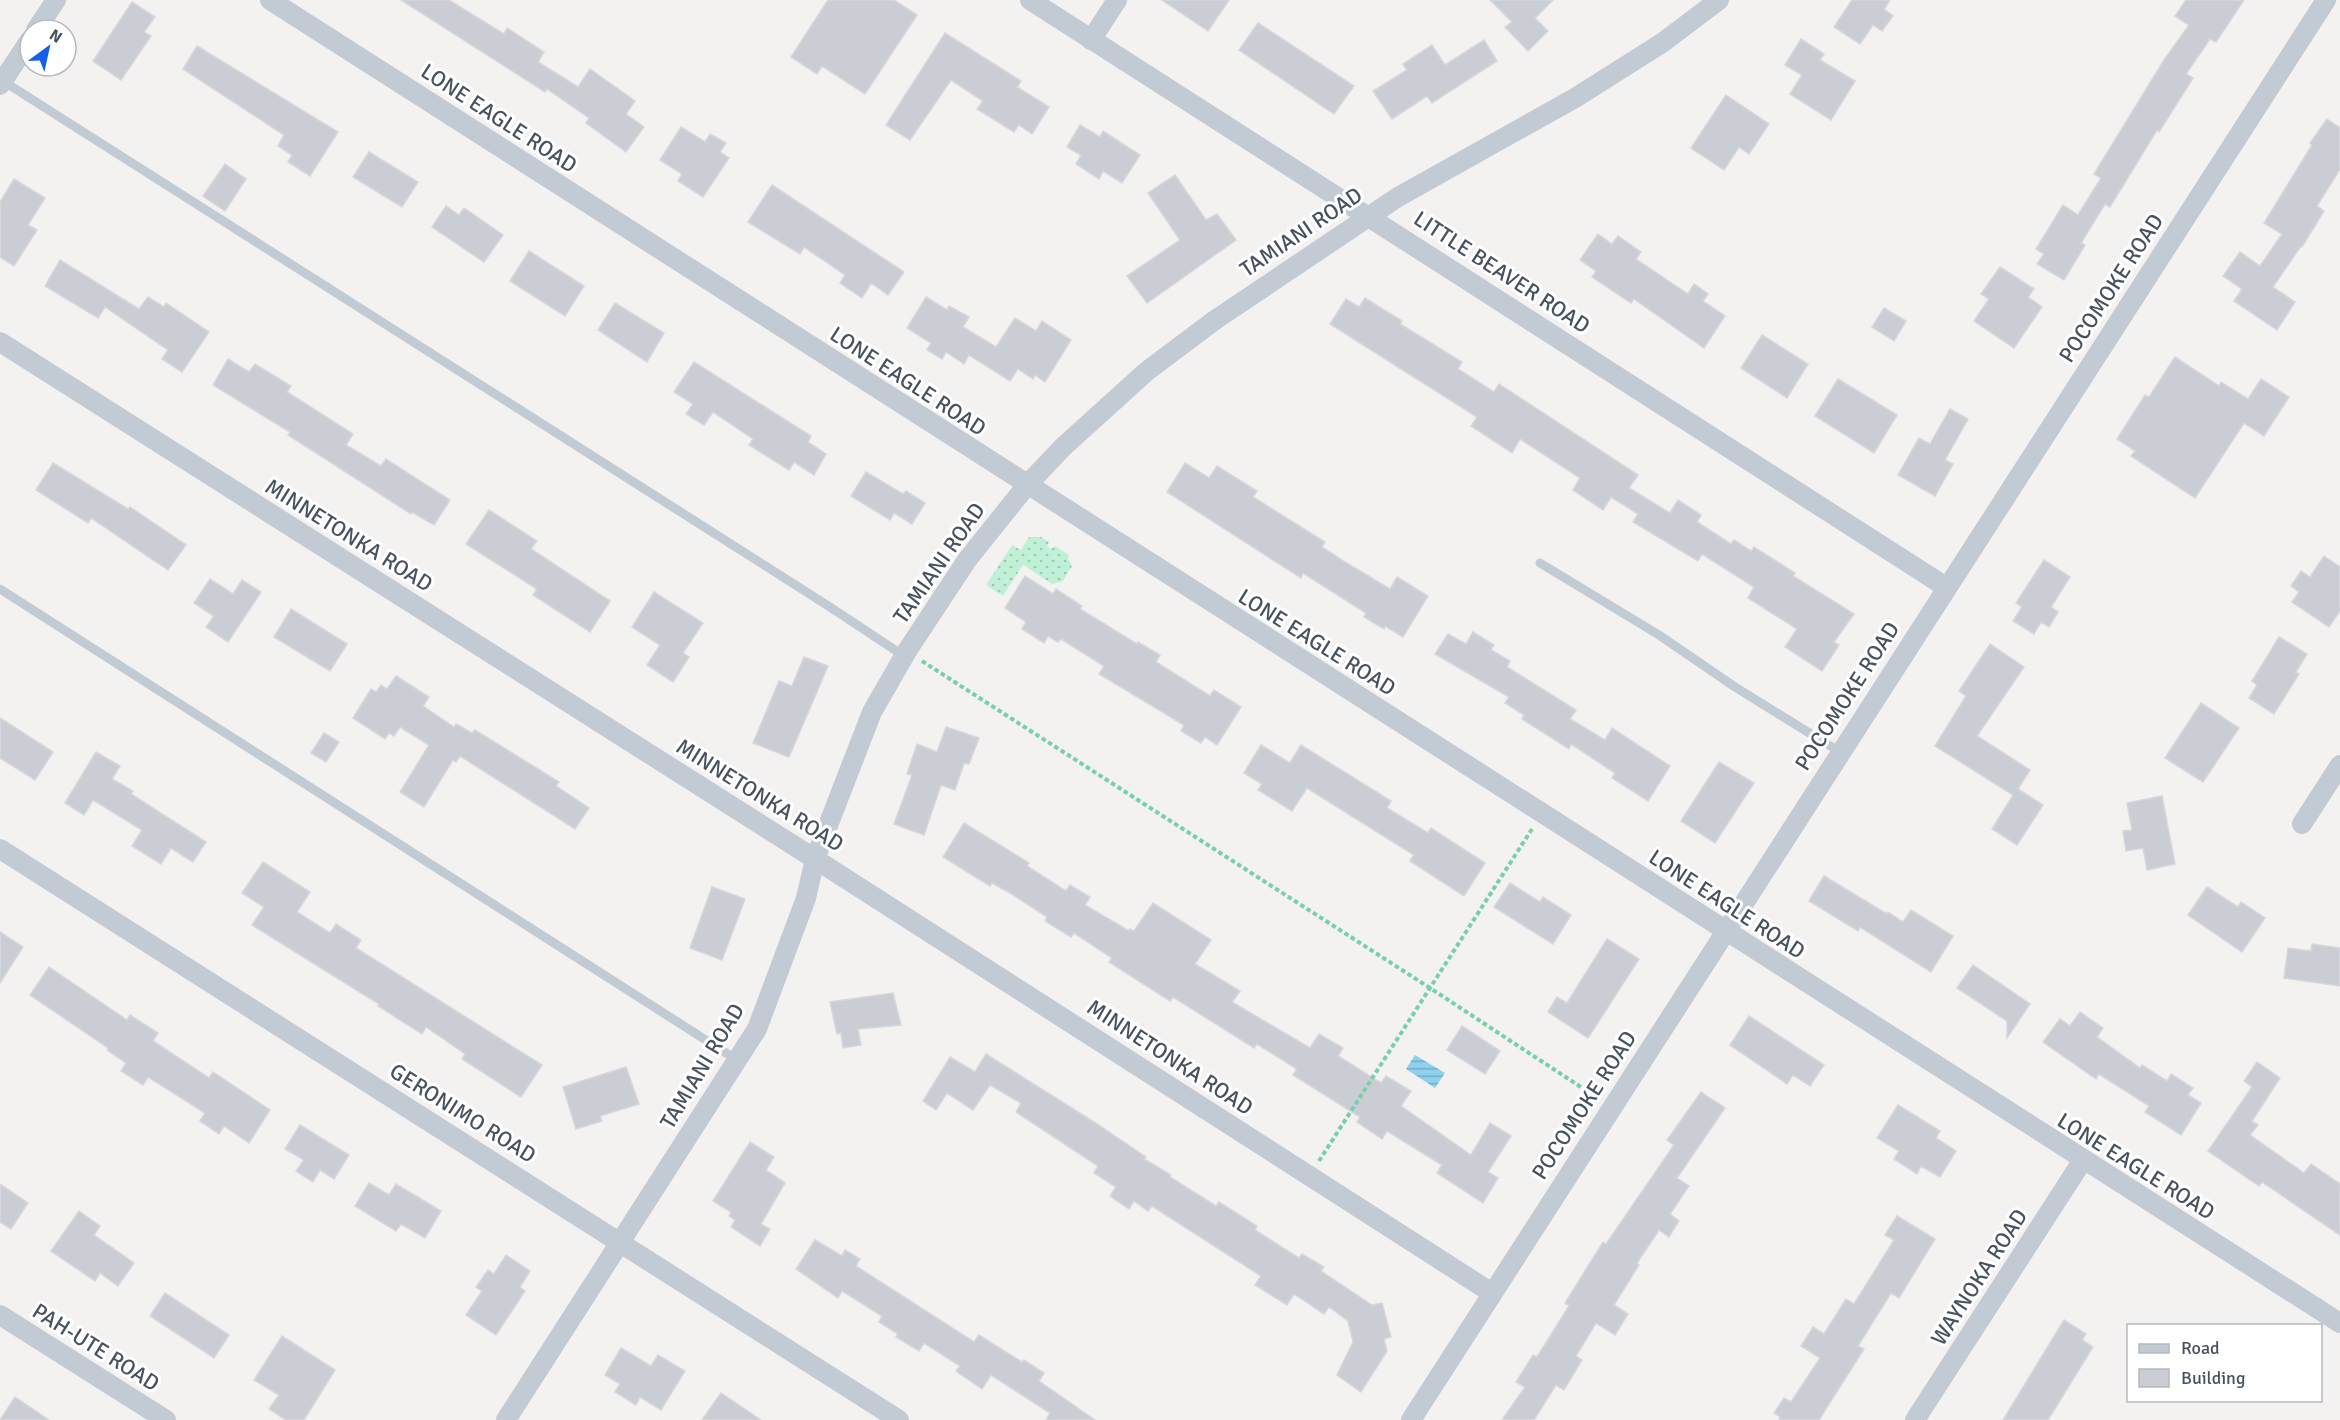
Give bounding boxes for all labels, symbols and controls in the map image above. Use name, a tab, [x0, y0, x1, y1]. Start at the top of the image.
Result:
north arrow	[18, 18, 78, 78]
text: N	[46, 25, 66, 48]
street label: LONE EAGLE ROAD	[416, 57, 582, 179]
street label: TAMIANI ROAD	[1235, 181, 1367, 283]
street label: LITTLE BEAVER ROAD	[1409, 205, 1595, 339]
street label: POCOMOKE ROAD	[2053, 209, 2169, 367]
street label: LONE EAGLE ROAD	[825, 320, 991, 442]
street label: MINNETONKA ROAD	[260, 473, 438, 597]
street label: TAMIANI ROAD	[887, 497, 991, 629]
street label: LONE EAGLE ROAD	[1233, 583, 1401, 701]
street label: POCOMOKE ROAD	[1789, 617, 1905, 775]
street label: MINNETONKA ROAD	[671, 733, 849, 857]
street label: LONE EAGLE ROAD	[1644, 843, 1810, 965]
street label: MINNETONKA ROAD	[1082, 993, 1258, 1121]
street label: TAMIANI ROAD	[654, 998, 750, 1134]
street label: POCOMOKE ROAD	[1526, 1026, 1642, 1184]
street label: GERONIMO ROAD	[385, 1057, 541, 1169]
street label: LONE EAGLE ROAD	[2052, 1107, 2220, 1225]
street label: WAYNOKA ROAD	[1925, 1204, 2033, 1350]
street label: PAH-UTE ROAD	[27, 1297, 165, 1397]
legend	[2127, 1324, 2322, 1402]
text: Road	[2181, 1337, 2220, 1359]
text: Building	[2181, 1367, 2245, 1389]

